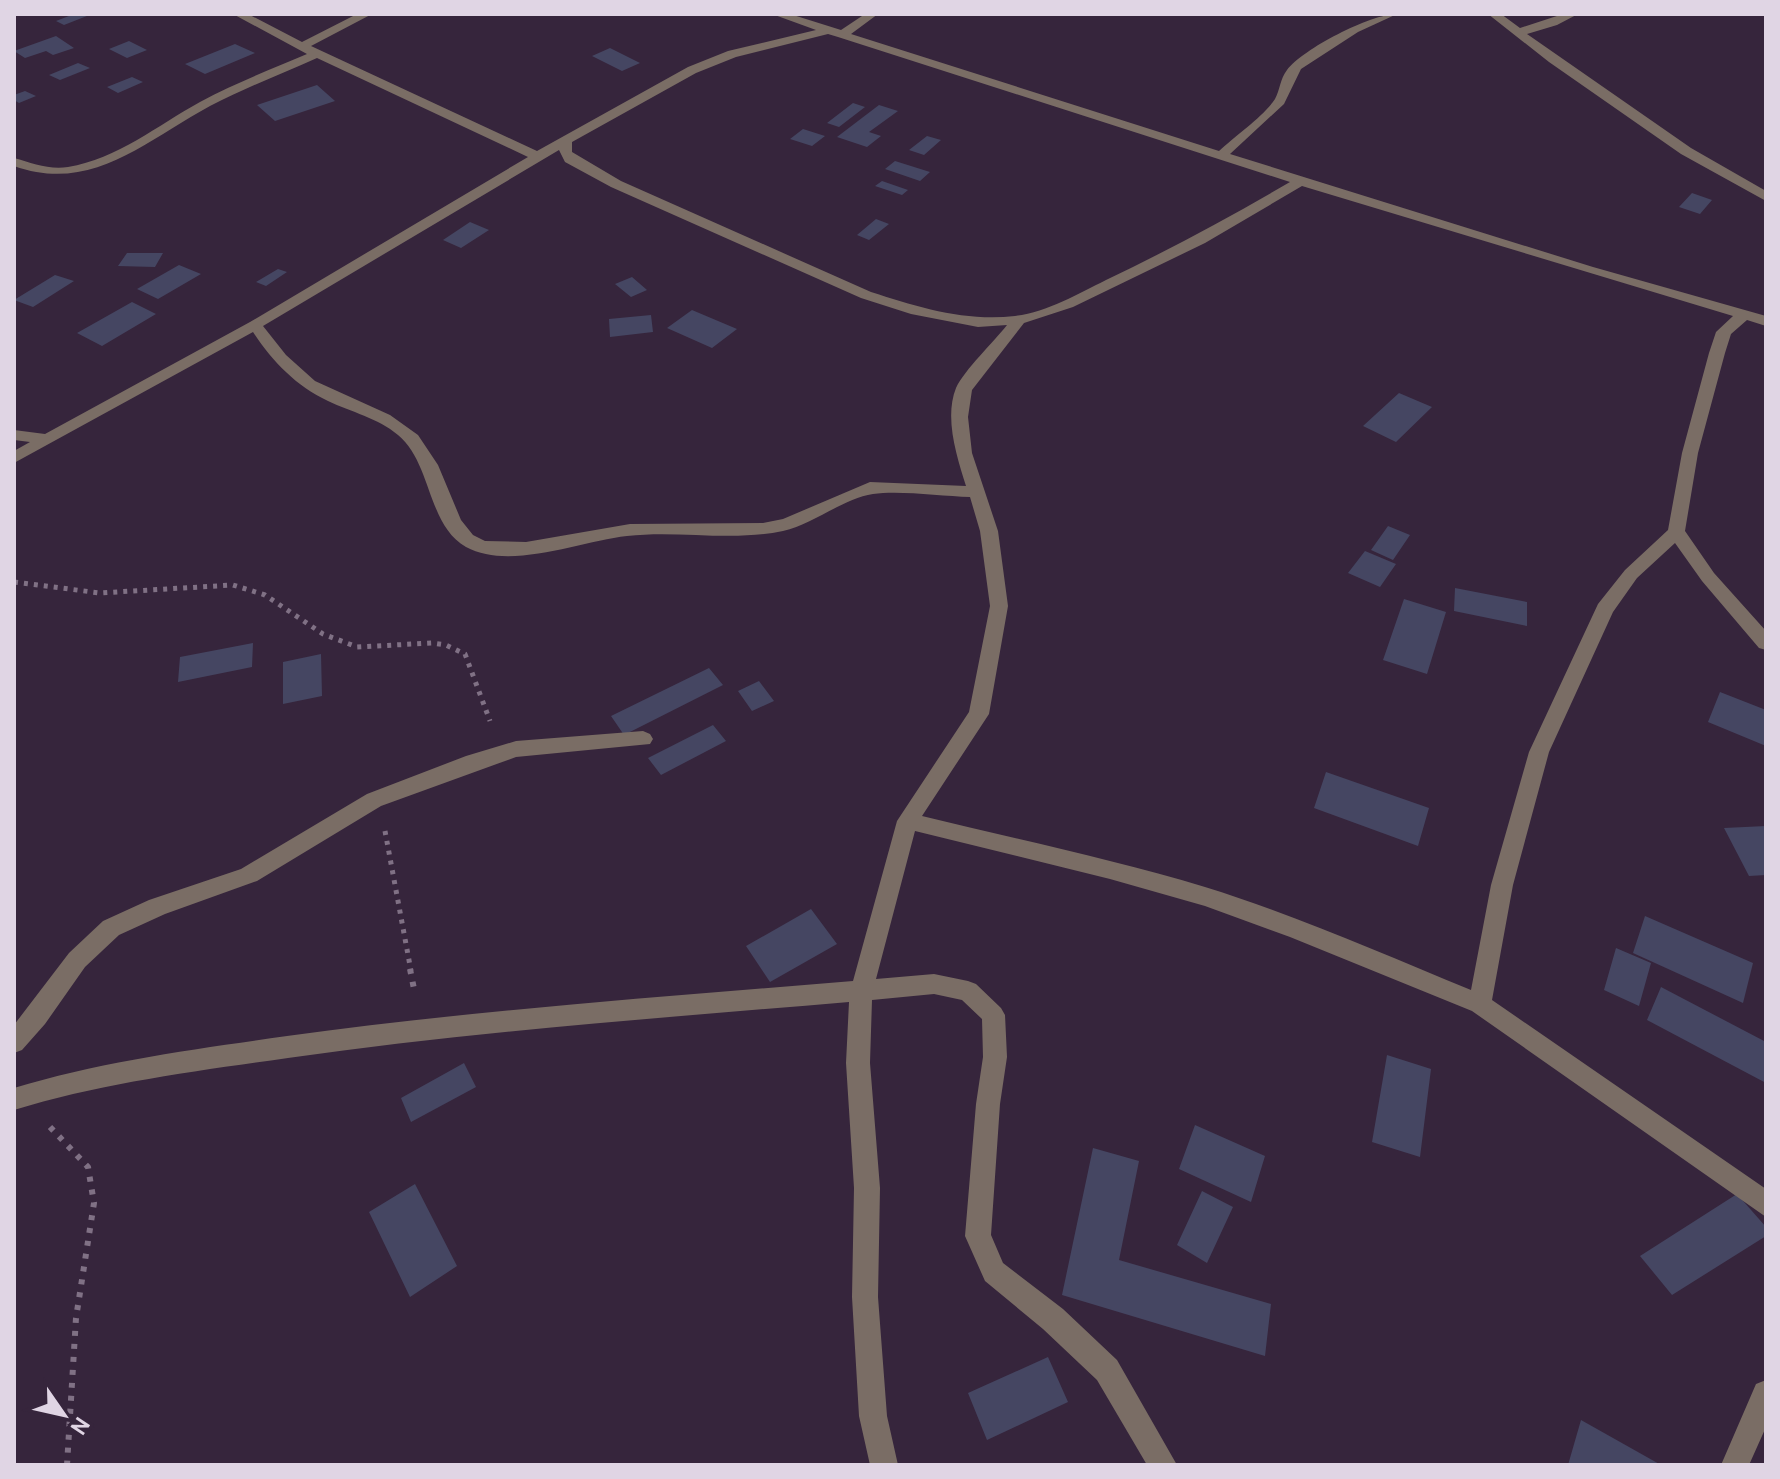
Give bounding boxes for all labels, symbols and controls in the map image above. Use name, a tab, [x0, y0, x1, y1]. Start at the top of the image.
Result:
north arrow	[24, 1375, 104, 1455]
text: N	[65, 1412, 96, 1440]

